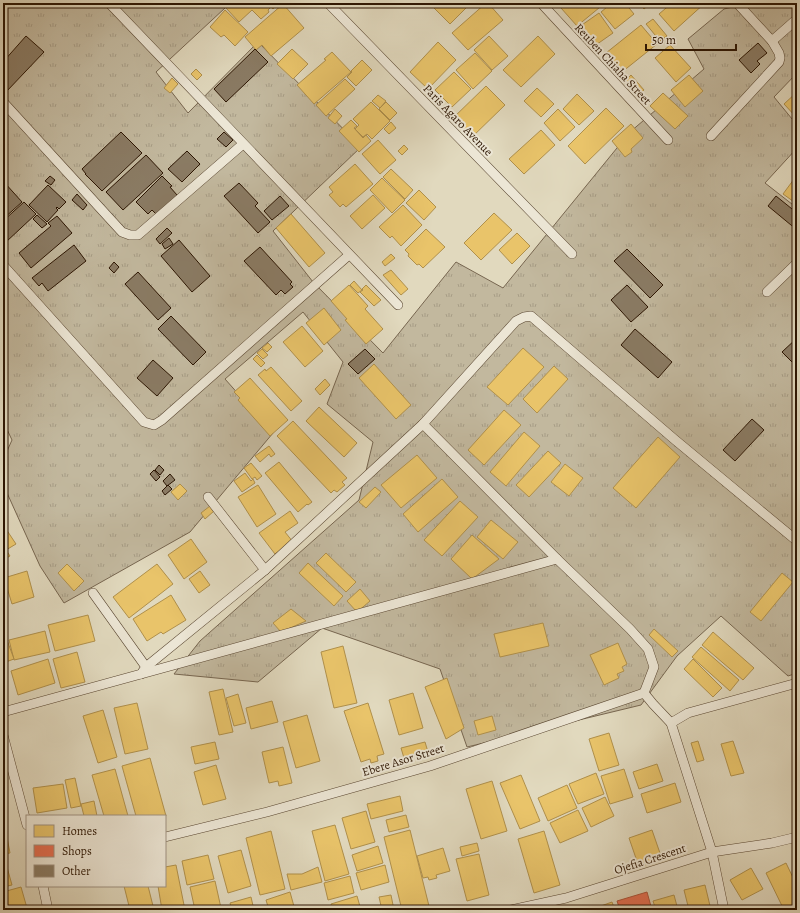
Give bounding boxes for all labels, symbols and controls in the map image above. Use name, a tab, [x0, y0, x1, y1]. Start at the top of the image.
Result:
street label: Reuben Chiaha Street	[571, 20, 655, 108]
scale bar	[646, 26, 736, 52]
text: 50 m	[652, 32, 676, 48]
street label: Paris Agaro Avenue	[420, 81, 496, 159]
street label: Ebere Asor Street	[360, 740, 446, 780]
legend	[26, 815, 166, 887]
text: Homes	[62, 823, 97, 839]
street label: Ojefia Crescent	[612, 840, 688, 878]
text: Shops	[62, 843, 92, 859]
text: Other	[62, 863, 91, 879]

